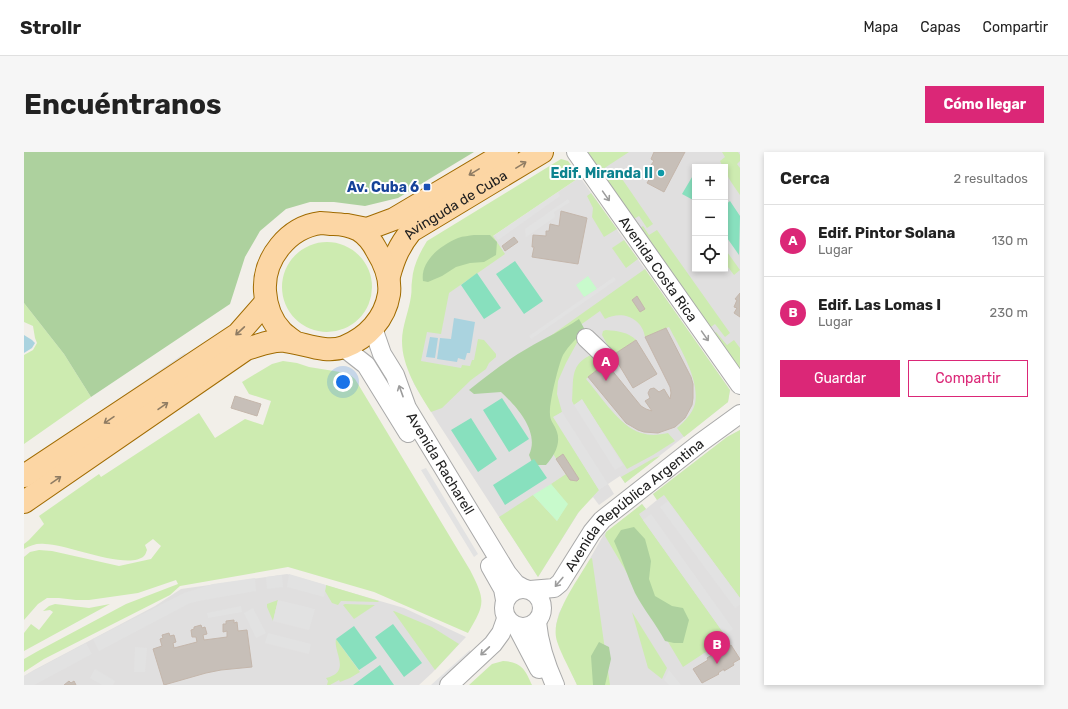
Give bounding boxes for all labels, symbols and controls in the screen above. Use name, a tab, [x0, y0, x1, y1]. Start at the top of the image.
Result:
text: Strollr	[20, 16, 81, 39]
text: Mapa	[863, 19, 898, 36]
text: Capas	[920, 19, 961, 36]
text: Compartir	[983, 19, 1048, 36]
button: Cómo llegar	[925, 86, 1044, 123]
text: Encuéntranos	[24, 88, 222, 121]
one-way arrow	[515, 161, 526, 169]
map controls	[692, 164, 728, 272]
button: +	[692, 164, 728, 200]
place label: Edif. Miranda II	[550, 165, 653, 182]
street label: Avinguda de Cuba	[399, 167, 510, 242]
one-way arrow	[468, 168, 480, 176]
marker: Edif. Miranda II	[656, 168, 666, 178]
text: Cerca	[780, 168, 830, 188]
text: 2 resultados	[953, 171, 1028, 186]
place label: Av. Cuba 6	[347, 179, 419, 196]
marker: Av. Cuba 6	[422, 182, 432, 192]
one-way arrow	[602, 190, 610, 201]
button: −	[692, 200, 728, 236]
street label: Avenida Costa Rica	[615, 213, 701, 325]
text: Edif. Pintor Solana	[818, 224, 955, 242]
text: A	[788, 233, 798, 248]
text: 130 m	[992, 233, 1028, 248]
button: locate	[692, 236, 728, 272]
text: Lugar	[818, 242, 853, 257]
text: Edif. Las Lomas I	[818, 296, 941, 314]
text: B	[788, 305, 798, 320]
text: 230 m	[990, 305, 1028, 320]
text: Lugar	[818, 314, 853, 329]
one-way arrow	[235, 327, 245, 336]
one-way arrow	[701, 330, 709, 341]
pin: A	[593, 348, 619, 381]
button: Guardar	[780, 360, 900, 397]
button: Compartir	[908, 360, 1028, 397]
your location	[333, 372, 353, 392]
one-way arrow	[396, 385, 404, 397]
one-way arrow	[157, 402, 168, 410]
street label: Avenida Racharell	[403, 409, 478, 518]
one-way arrow	[104, 416, 115, 424]
street label: Avenida República Argentina	[561, 435, 707, 574]
one-way arrow	[50, 476, 61, 484]
one-way arrow	[555, 576, 564, 587]
pin: B	[704, 631, 730, 664]
one-way arrow	[481, 646, 491, 655]

